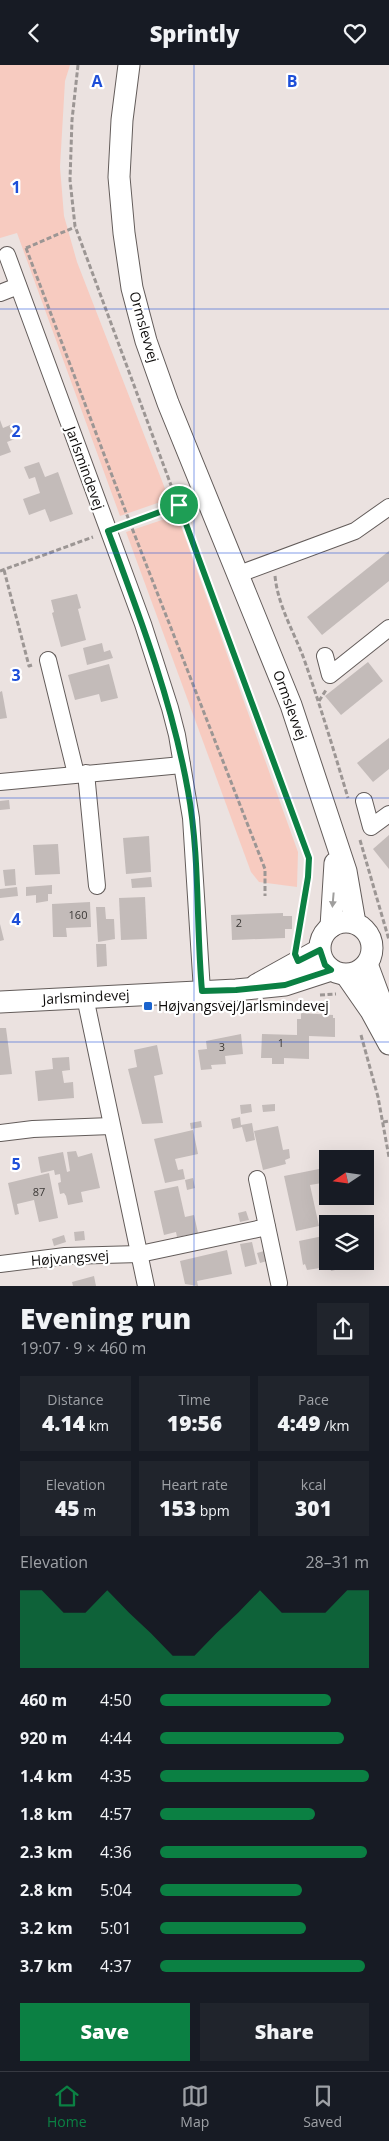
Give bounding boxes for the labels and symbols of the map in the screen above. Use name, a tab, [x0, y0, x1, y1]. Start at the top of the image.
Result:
text: A	[91, 70, 103, 92]
text: B	[287, 70, 297, 92]
text: 1	[11, 176, 21, 198]
street label: Ormslevvej	[125, 289, 164, 365]
text: 2	[11, 420, 21, 442]
street label: Jarlsmindevej	[61, 422, 109, 512]
pin	[158, 484, 200, 526]
text: 3	[11, 664, 21, 686]
street label: Ormslevvej	[269, 667, 312, 742]
one-way arrow	[329, 892, 337, 908]
house number: 160	[69, 907, 87, 922]
text: 4	[11, 908, 21, 930]
house number: 2	[236, 915, 242, 930]
street label: Jarlsmindevej	[40, 985, 130, 1008]
place label: Højvangsvej/Jarlsmindevej	[158, 996, 329, 1015]
marker: Højvangsvej/Jarlsmindevej	[142, 1000, 154, 1012]
house number: 1	[278, 1035, 284, 1050]
house number: 3	[219, 1039, 225, 1054]
north arrow	[319, 1150, 374, 1205]
text: 5	[11, 1153, 21, 1175]
house number: 87	[33, 1184, 45, 1199]
street label: Højvangsvej	[30, 1245, 110, 1270]

